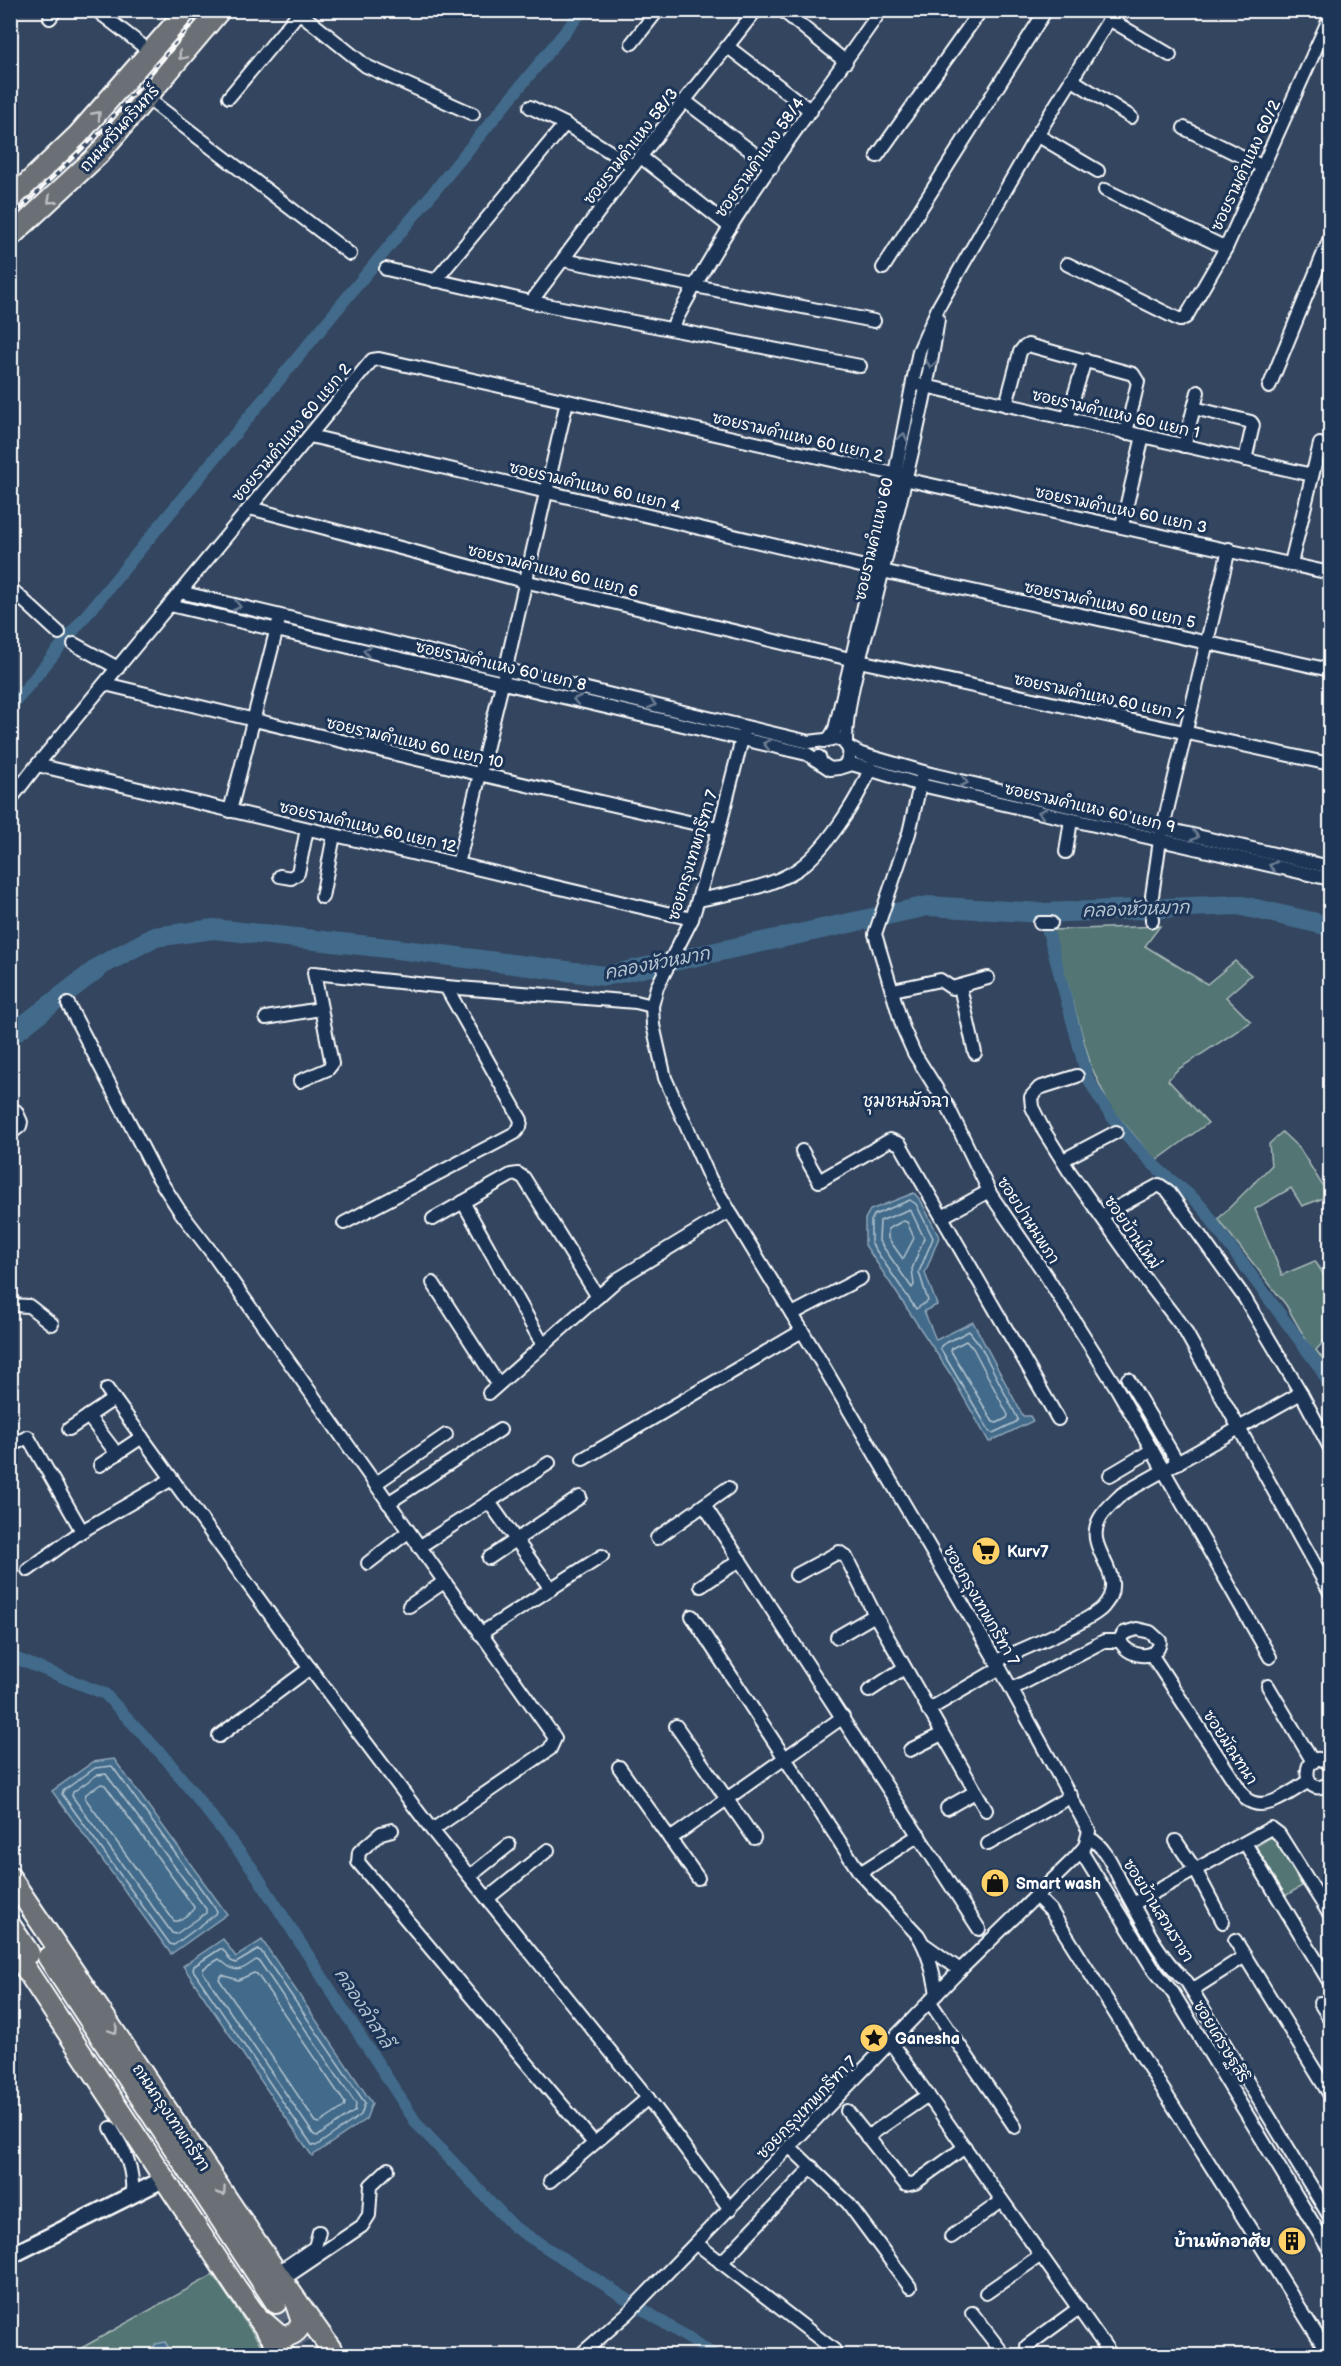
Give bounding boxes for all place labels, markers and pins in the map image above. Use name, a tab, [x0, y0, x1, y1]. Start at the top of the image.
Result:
supermarket icon: Kurv7	[970, 1535, 1002, 1567]
place label: Kurv7	[1007, 1543, 1049, 1562]
shop icon: Smart wash	[979, 1867, 1011, 1899]
place label: Smart wash	[1016, 1875, 1101, 1894]
place icon: Ganesha	[858, 2022, 890, 2054]
place label: Ganesha	[895, 2030, 960, 2049]
building icon: บ้านพักอาศัย	[1276, 2225, 1308, 2257]
place label: บ้านพักอาศัย	[1174, 2230, 1271, 2252]

